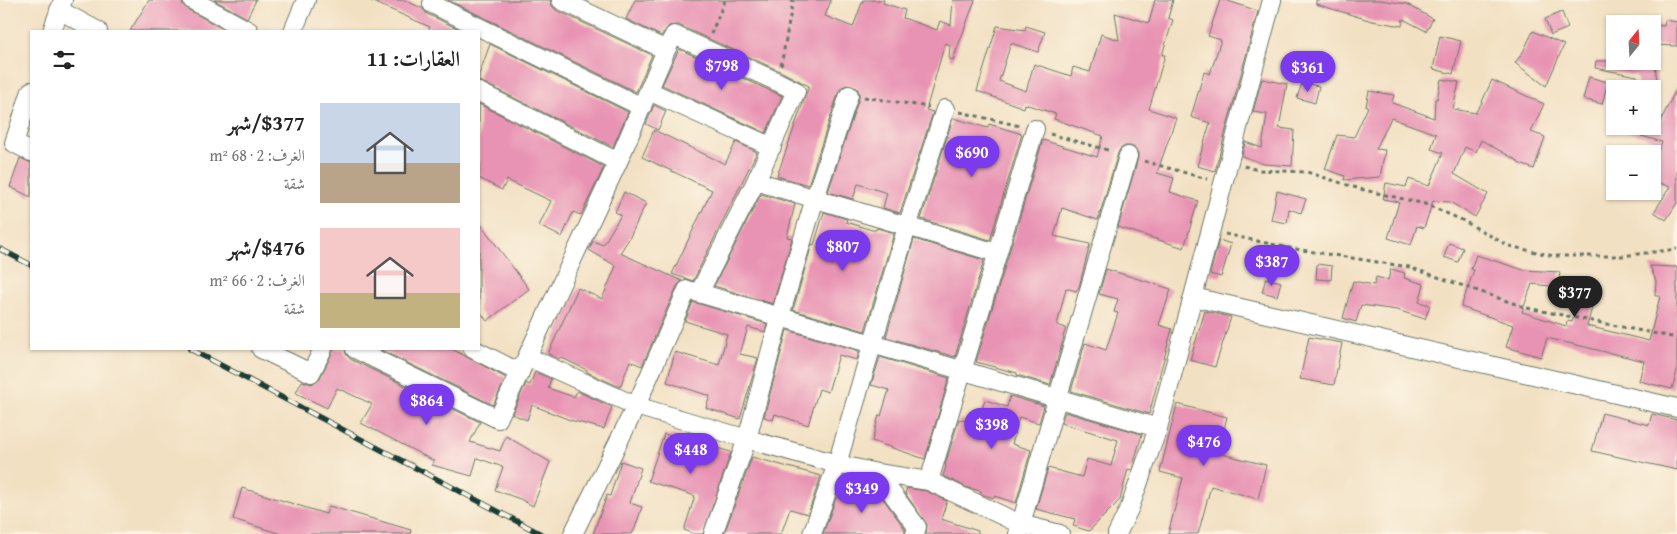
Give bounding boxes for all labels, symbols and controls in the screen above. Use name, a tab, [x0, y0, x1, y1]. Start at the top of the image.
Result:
north arrow	[1606, 15, 1661, 70]
map controls	[1606, 15, 1661, 200]
text: العقارات: 11	[367, 43, 460, 74]
icon: filters	[50, 46, 78, 74]
pin: $798	[692, 48, 752, 91]
pin: $361	[1278, 51, 1338, 93]
text: $798	[705, 53, 739, 77]
text: $361	[1291, 55, 1325, 79]
button: +	[1606, 80, 1661, 135]
text: $377/شهر	[227, 107, 305, 138]
icon: home	[360, 123, 420, 183]
pin: $690	[942, 136, 1002, 178]
text: $690	[955, 140, 989, 164]
text: الغرف: 2 · 68 m²	[209, 143, 305, 167]
button: −	[1606, 145, 1661, 200]
text: شقة	[284, 171, 305, 195]
pin: $807	[813, 230, 873, 272]
text: $476/شهر	[227, 232, 305, 263]
text: $807	[826, 234, 860, 258]
pin: $387	[1242, 244, 1302, 287]
icon: home	[360, 248, 420, 308]
text: $387	[1255, 249, 1289, 273]
text: الغرف: 2 · 66 m²	[209, 268, 305, 292]
pin: $377	[1545, 276, 1605, 318]
text: $377	[1558, 280, 1592, 304]
text: شقة	[284, 296, 305, 320]
pin: $864	[397, 384, 457, 426]
text: $864	[410, 388, 444, 412]
pin: $398	[962, 408, 1022, 450]
text: $398	[975, 412, 1009, 436]
pin: $476	[1174, 424, 1234, 467]
text: $476	[1187, 429, 1221, 453]
pin: $448	[661, 432, 721, 475]
text: $448	[674, 437, 708, 461]
pin: $349	[832, 472, 892, 514]
text: $349	[845, 476, 879, 500]

